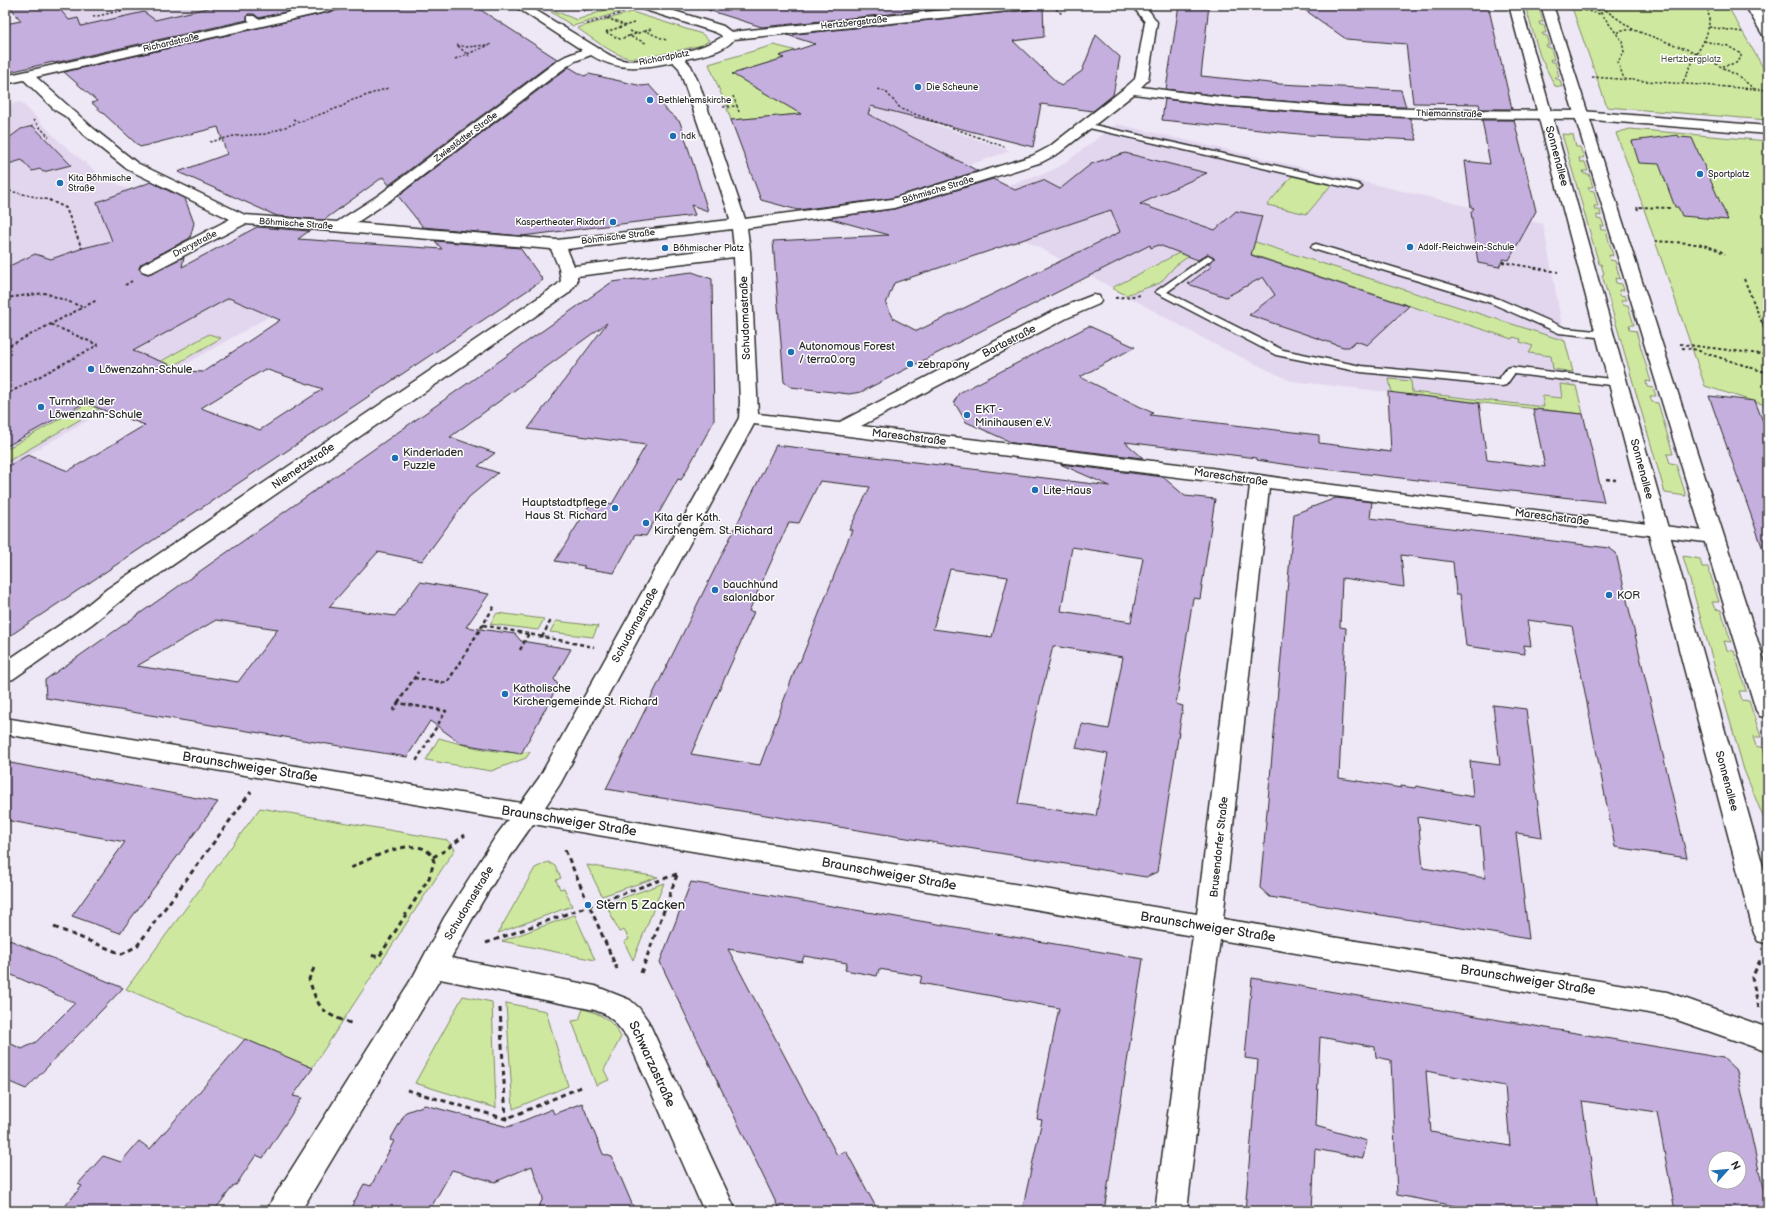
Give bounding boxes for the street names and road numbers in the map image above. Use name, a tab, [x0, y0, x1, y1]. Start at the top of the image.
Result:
street label: Hertzbergstraße	[820, 14, 888, 32]
street label: Richardstraße	[142, 31, 201, 55]
street label: Richardplatz	[638, 48, 691, 68]
street label: Thiemannstraße	[1416, 108, 1483, 120]
street label: Zwiestädter Straße	[431, 109, 500, 165]
street label: Sonnenallee	[1543, 124, 1571, 188]
street label: Böhmische Straße	[901, 174, 976, 206]
street label: Böhmische Straße	[259, 216, 334, 232]
street label: Böhmische Straße	[580, 227, 656, 247]
street label: Drorystraße	[171, 228, 220, 260]
street label: Schudomastraße	[737, 275, 753, 360]
street label: Bartastraße	[980, 322, 1038, 360]
street label: Mareschstraße	[871, 426, 947, 448]
street label: Sonnenallee	[1628, 437, 1656, 501]
street label: Niemetzstraße	[269, 440, 337, 492]
street label: Mareschstraße	[1193, 465, 1269, 489]
street label: Mareschstraße	[1514, 506, 1590, 528]
street label: Schudomastraße	[609, 585, 661, 665]
street label: Braunschweiger Straße	[181, 748, 319, 786]
street label: Sonnenallee	[1713, 749, 1741, 813]
street label: Brusendorfer Straße	[1207, 796, 1231, 898]
street label: Braunschweiger Straße	[500, 802, 638, 840]
street label: Braunschweiger Straße	[820, 854, 958, 894]
street label: Schudomastraße	[442, 863, 496, 942]
street label: Braunschweiger Straße	[1139, 908, 1277, 946]
street label: Braunschweiger Straße	[1459, 961, 1597, 999]
street label: Schwarzastraße	[625, 1018, 679, 1110]

